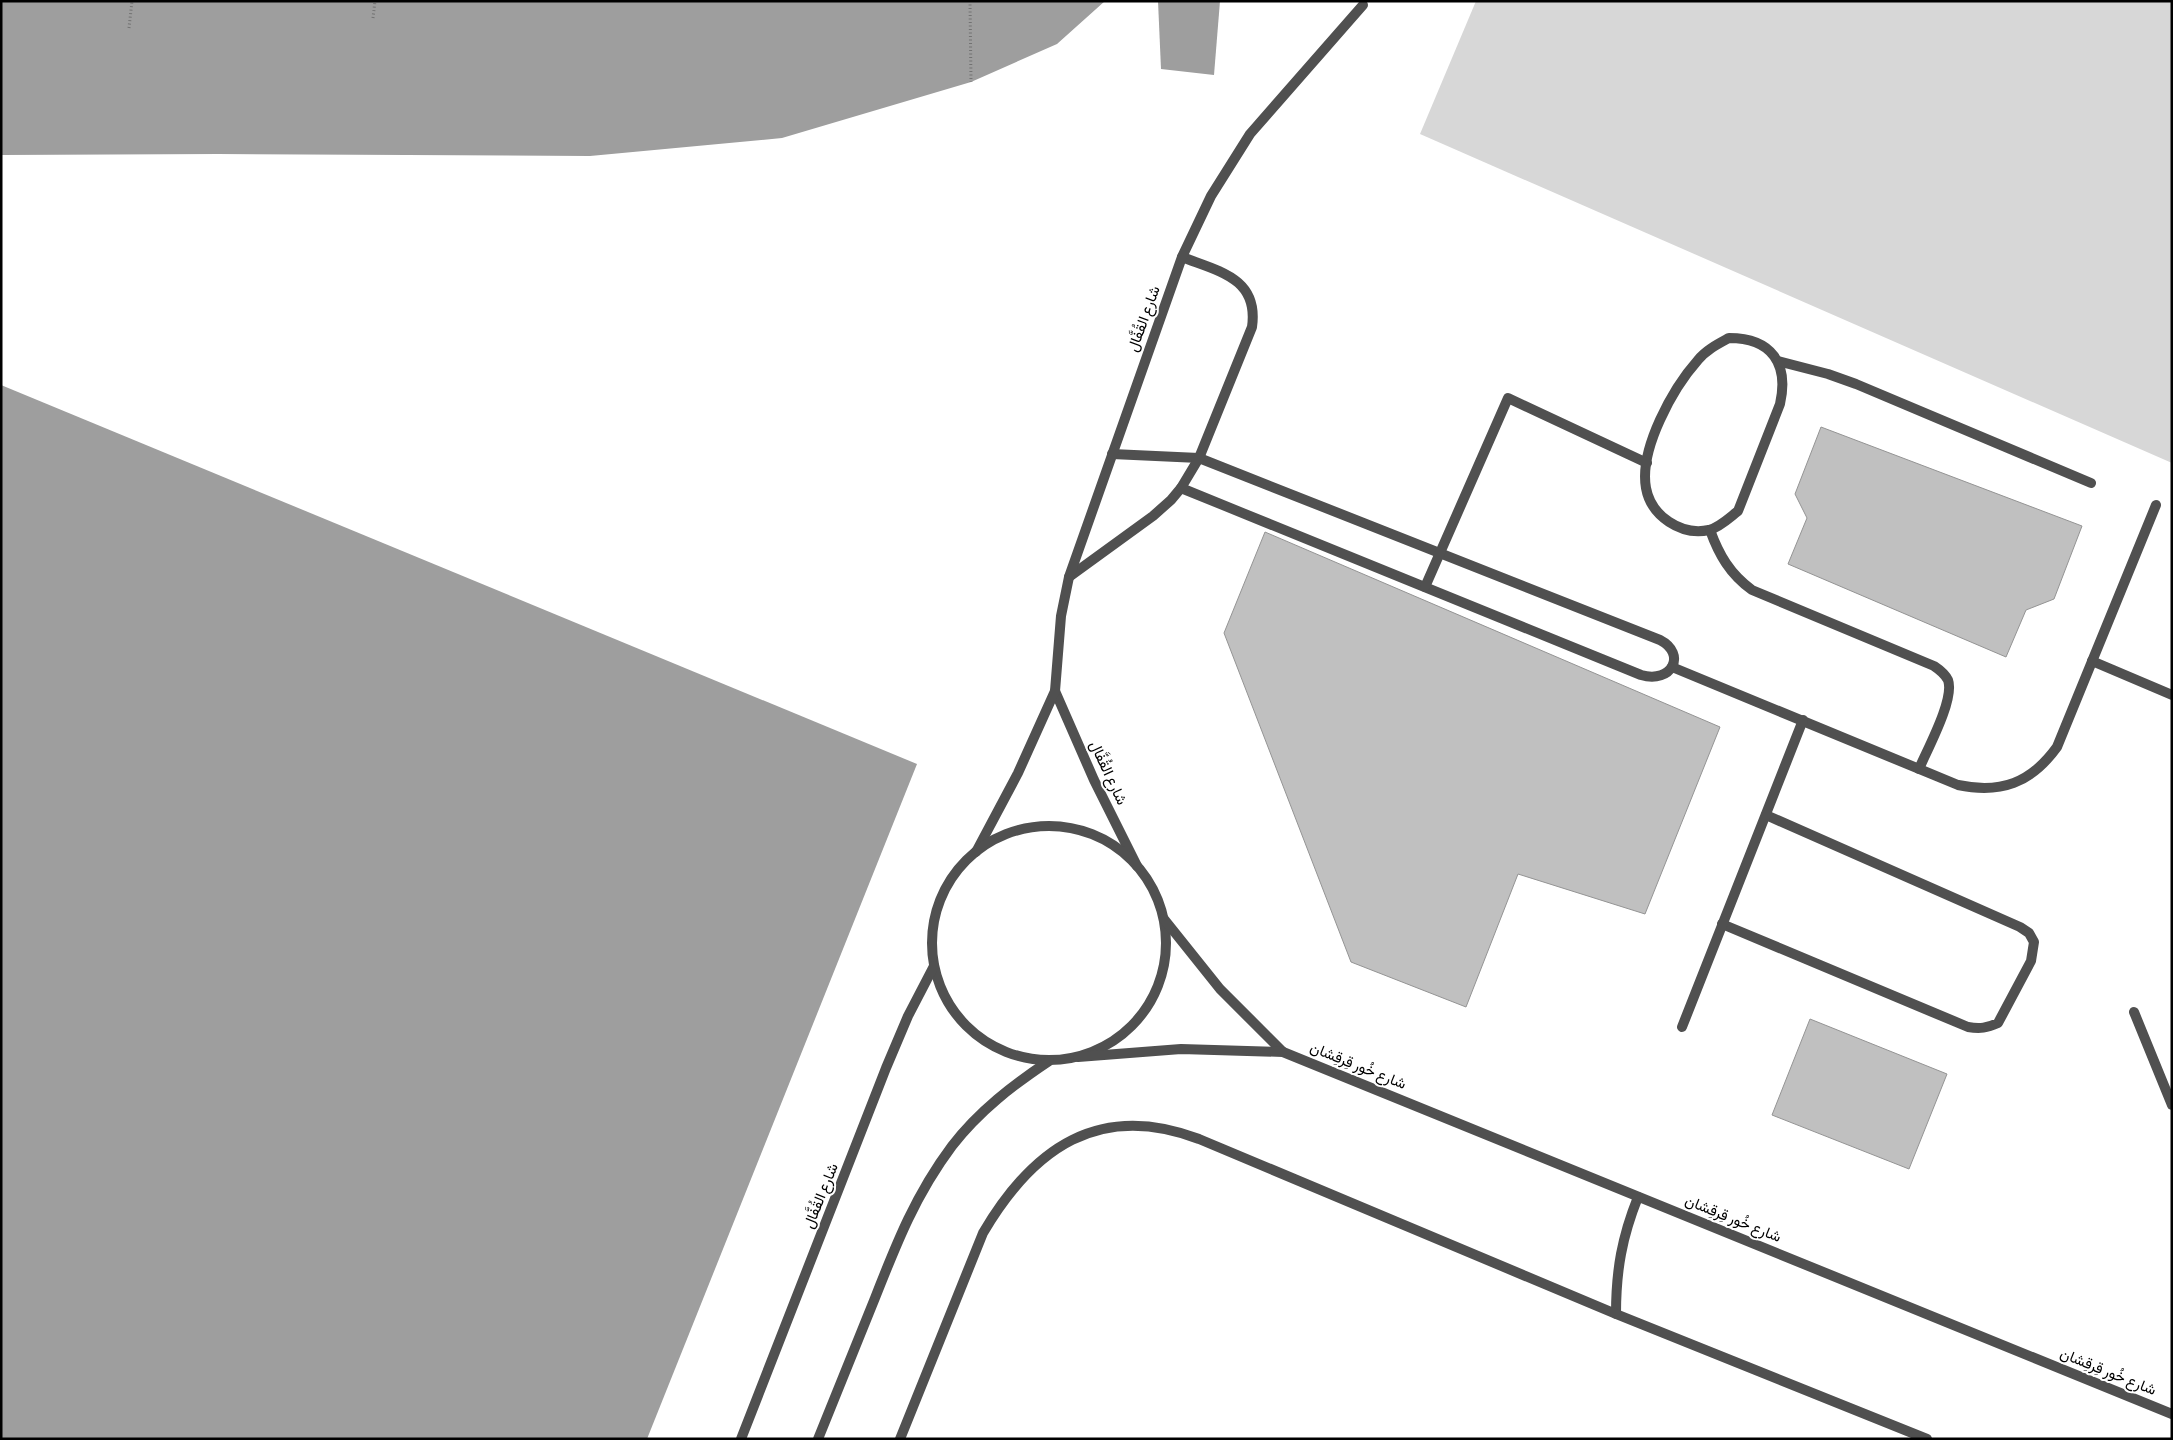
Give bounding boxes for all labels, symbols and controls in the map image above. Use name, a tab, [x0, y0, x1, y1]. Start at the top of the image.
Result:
street label: شارع القُفَّال	[1122, 283, 1166, 355]
street label: شارع القُفَّال	[1084, 737, 1132, 809]
street label: شارع خُور قِرقِشان	[1307, 1038, 1409, 1095]
street label: شارع القُفَّال	[798, 1160, 844, 1232]
street label: شارع خُور قِرقِشان	[1682, 1191, 1784, 1248]
street label: شارع خُور قِرقِشان	[2057, 1344, 2159, 1401]

